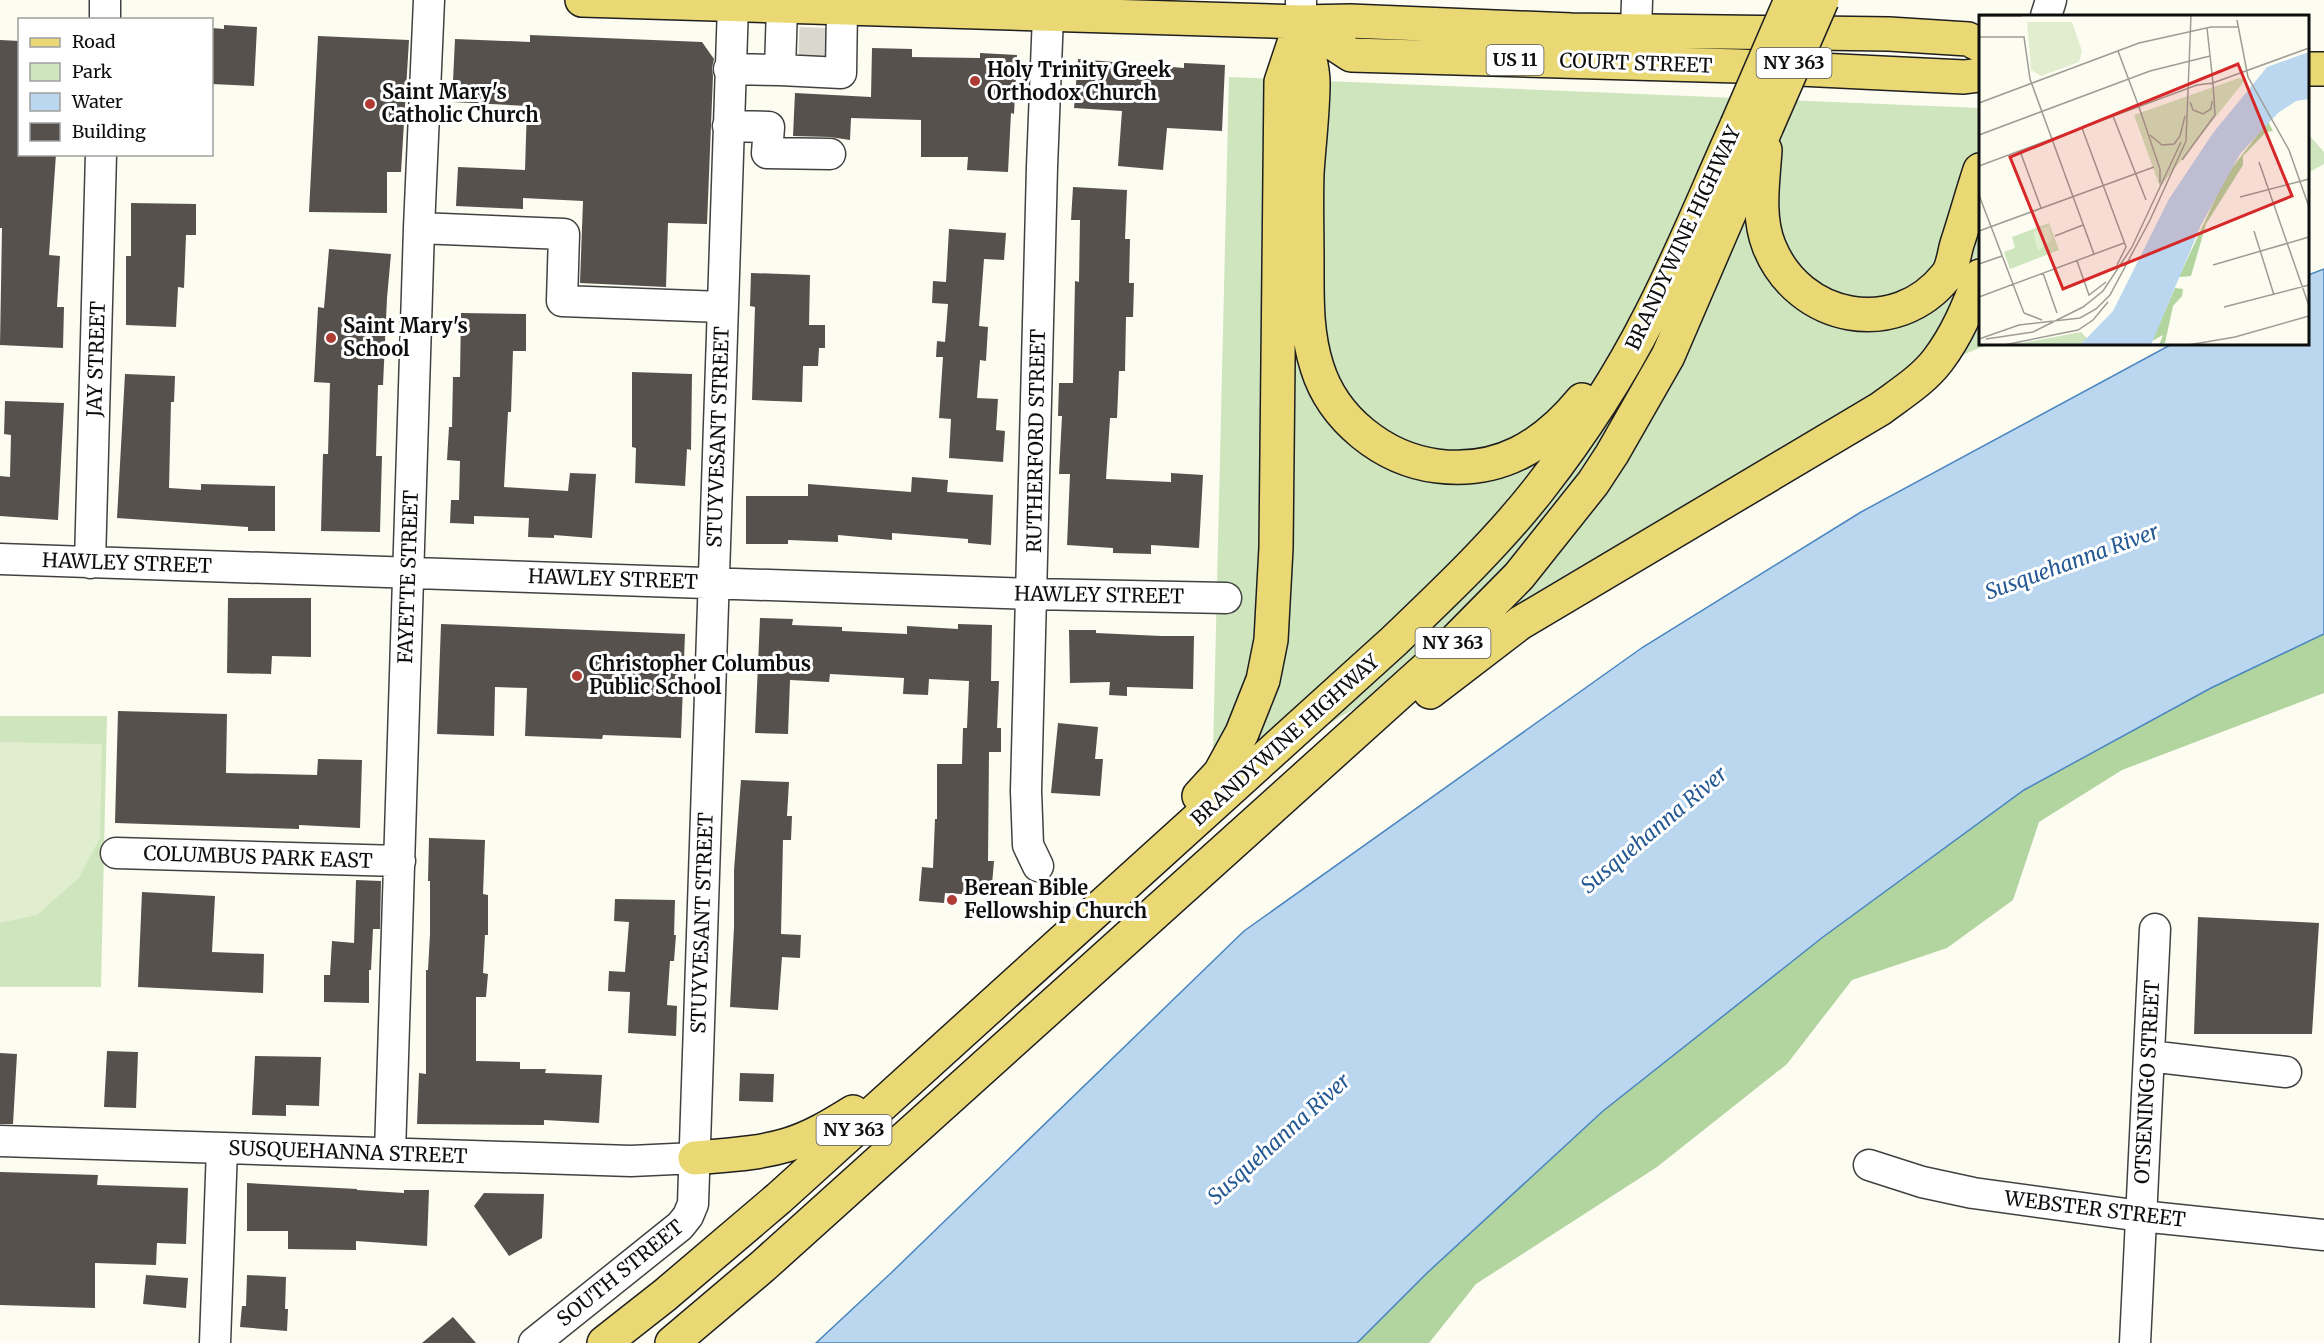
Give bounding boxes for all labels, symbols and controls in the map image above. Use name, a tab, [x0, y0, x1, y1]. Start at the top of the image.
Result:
inset map	[1979, 15, 2309, 345]
legend	[18, 18, 213, 156]
text: Road	[72, 30, 116, 53]
road number: US 11	[1486, 45, 1544, 75]
street label: COURT STREET	[1559, 47, 1713, 78]
road number: NY 363	[1756, 48, 1832, 78]
place label: Holy Trinity Greek Orthodox Church	[987, 57, 1171, 105]
text: Park	[72, 60, 113, 83]
marker: Holy Trinity Greek Orthodox Church	[968, 74, 982, 88]
place label: Saint Mary's Catholic Church	[382, 79, 539, 127]
text: Water	[71, 90, 123, 113]
marker: Saint Mary's Catholic Church	[363, 97, 377, 111]
text: Building	[72, 120, 146, 143]
street label: BRANDYWINE HIGHWAY	[1620, 121, 1746, 354]
street label: JAY STREET	[81, 301, 110, 418]
place label: Saint Mary's School	[343, 313, 468, 361]
street label: STUYVESANT STREET	[701, 326, 734, 548]
street label: RUTHERFORD STREET	[1021, 329, 1050, 553]
marker: Saint Mary's School	[324, 331, 338, 345]
street label: FAYETTE STREET	[392, 490, 423, 664]
water label: Susquehanna River	[1981, 517, 2163, 606]
street label: HAWLEY STREET	[42, 547, 212, 578]
street label: HAWLEY STREET	[528, 563, 698, 594]
street label: HAWLEY STREET	[1014, 581, 1184, 608]
road number: NY 363	[1416, 628, 1490, 658]
street label: BRANDYWINE HIGHWAY	[1185, 648, 1385, 831]
place label: Christopher Columbus Public School	[589, 651, 811, 699]
marker: Christopher Columbus Public School	[570, 669, 584, 683]
water label: Susquehanna River	[1575, 760, 1733, 899]
street label: STUYVESANT STREET	[685, 812, 718, 1034]
street label: COLUMBUS PARK EAST	[143, 840, 373, 873]
place label: Berean Bible Fellowship Church	[964, 875, 1148, 923]
marker: Berean Bible Fellowship Church	[945, 893, 959, 907]
street label: OTSENINGO STREET	[2129, 979, 2164, 1185]
water label: Susquehanna River	[1202, 1067, 1356, 1210]
road number: NY 363	[816, 1115, 892, 1145]
street label: SUSQUEHANNA STREET	[228, 1135, 468, 1168]
street label: WEBSTER STREET	[2002, 1185, 2187, 1232]
street label: SOUTH STREET	[552, 1214, 688, 1331]

